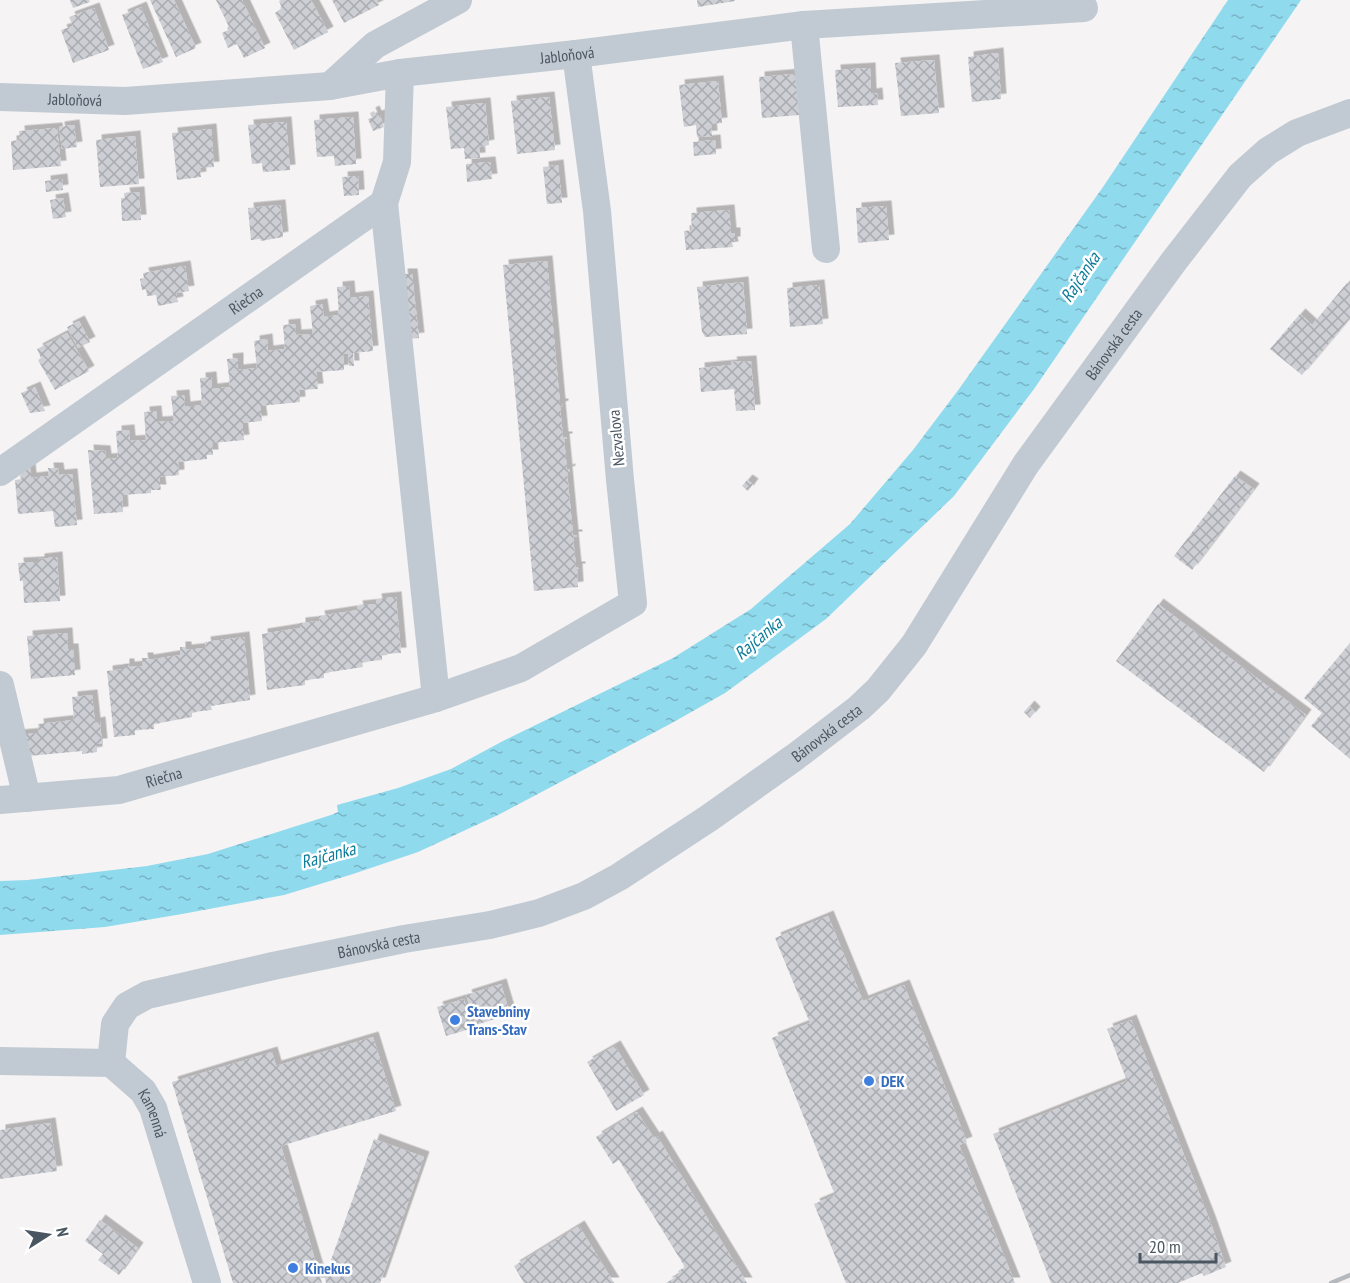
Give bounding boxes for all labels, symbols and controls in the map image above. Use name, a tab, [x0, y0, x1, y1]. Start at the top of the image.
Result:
street label: Jabloňová	[538, 42, 595, 68]
street label: Jabloňová	[47, 89, 102, 110]
water label: Rajčanka	[1055, 247, 1105, 306]
street label: Riečna	[225, 281, 267, 319]
street label: Bánovská cesta	[1081, 304, 1146, 384]
street label: Nezvalova	[604, 409, 628, 467]
water label: Rajčanka	[729, 611, 787, 665]
street label: Bánovská cesta	[787, 699, 866, 766]
street label: Riečna	[143, 762, 184, 792]
water label: Rajčanka	[298, 837, 359, 873]
street label: Bánovská cesta	[336, 927, 422, 962]
place label: Stavebniny Trans-Stav	[467, 1001, 530, 1039]
marker: Stavebniny Trans-Stav	[448, 1013, 462, 1027]
place label: DEK	[881, 1071, 905, 1091]
marker: DEK	[862, 1074, 876, 1088]
street label: Kamenná	[134, 1085, 172, 1140]
north arrow	[18, 1205, 78, 1265]
text: N	[52, 1226, 73, 1238]
scale bar	[1140, 1226, 1216, 1264]
text: 20 m	[1149, 1235, 1181, 1258]
place label: Kinekus	[305, 1258, 351, 1278]
marker: Kinekus	[286, 1261, 300, 1275]

